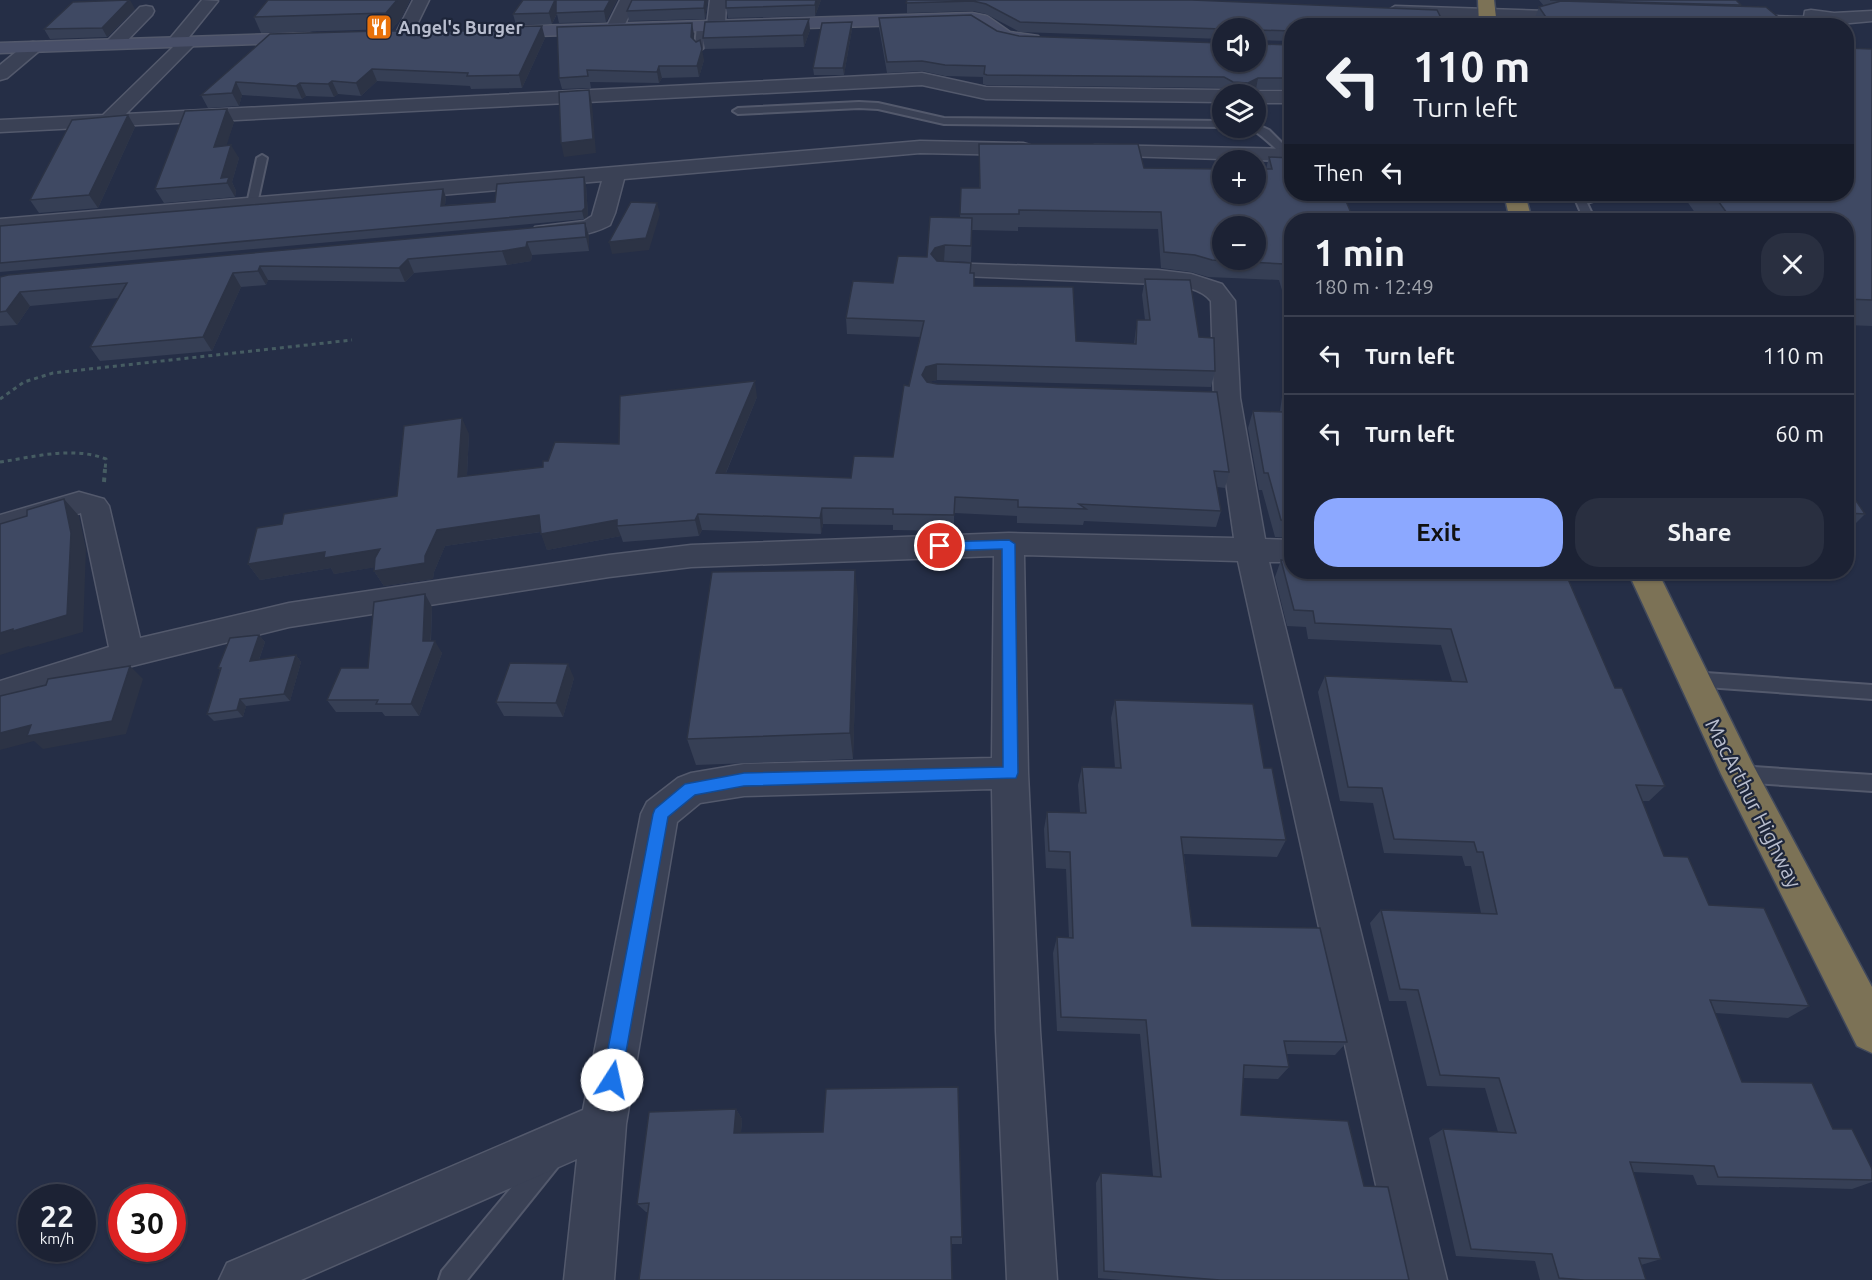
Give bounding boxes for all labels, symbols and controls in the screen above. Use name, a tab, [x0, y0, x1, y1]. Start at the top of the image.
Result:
restaurant icon: Angel's Burger	[364, 12, 394, 42]
place label: Angel's Burger	[398, 17, 523, 37]
map controls	[1212, 18, 1266, 270]
button: sound	[1212, 18, 1266, 72]
icon: left	[1314, 42, 1392, 120]
text: 110 m	[1413, 43, 1530, 90]
button: layers	[1212, 84, 1266, 138]
text: Turn left	[1413, 92, 1517, 122]
button: +	[1212, 150, 1266, 204]
icon: left	[1376, 156, 1409, 189]
text: Then	[1314, 160, 1364, 185]
button: −	[1212, 216, 1266, 270]
text: 1 min	[1314, 232, 1405, 273]
button: close	[1761, 233, 1824, 296]
text: 180 m · 12:49	[1314, 275, 1434, 298]
icon: left	[1314, 339, 1347, 372]
text: Turn left	[1365, 343, 1455, 368]
text: 110 m	[1763, 343, 1824, 368]
icon: left	[1314, 417, 1347, 450]
text: Turn left	[1365, 421, 1455, 446]
text: 60 m	[1775, 421, 1824, 446]
button: Exit	[1314, 498, 1563, 567]
button: Share	[1575, 498, 1824, 567]
pin	[914, 520, 965, 571]
icon: arrive	[923, 529, 956, 562]
street label: MacArthur Highway	[1701, 715, 1807, 891]
position arrow	[580, 1048, 644, 1112]
speed limit sign: 30	[108, 1184, 186, 1262]
text: 22	[40, 1199, 74, 1233]
text: km/h	[40, 1230, 74, 1247]

